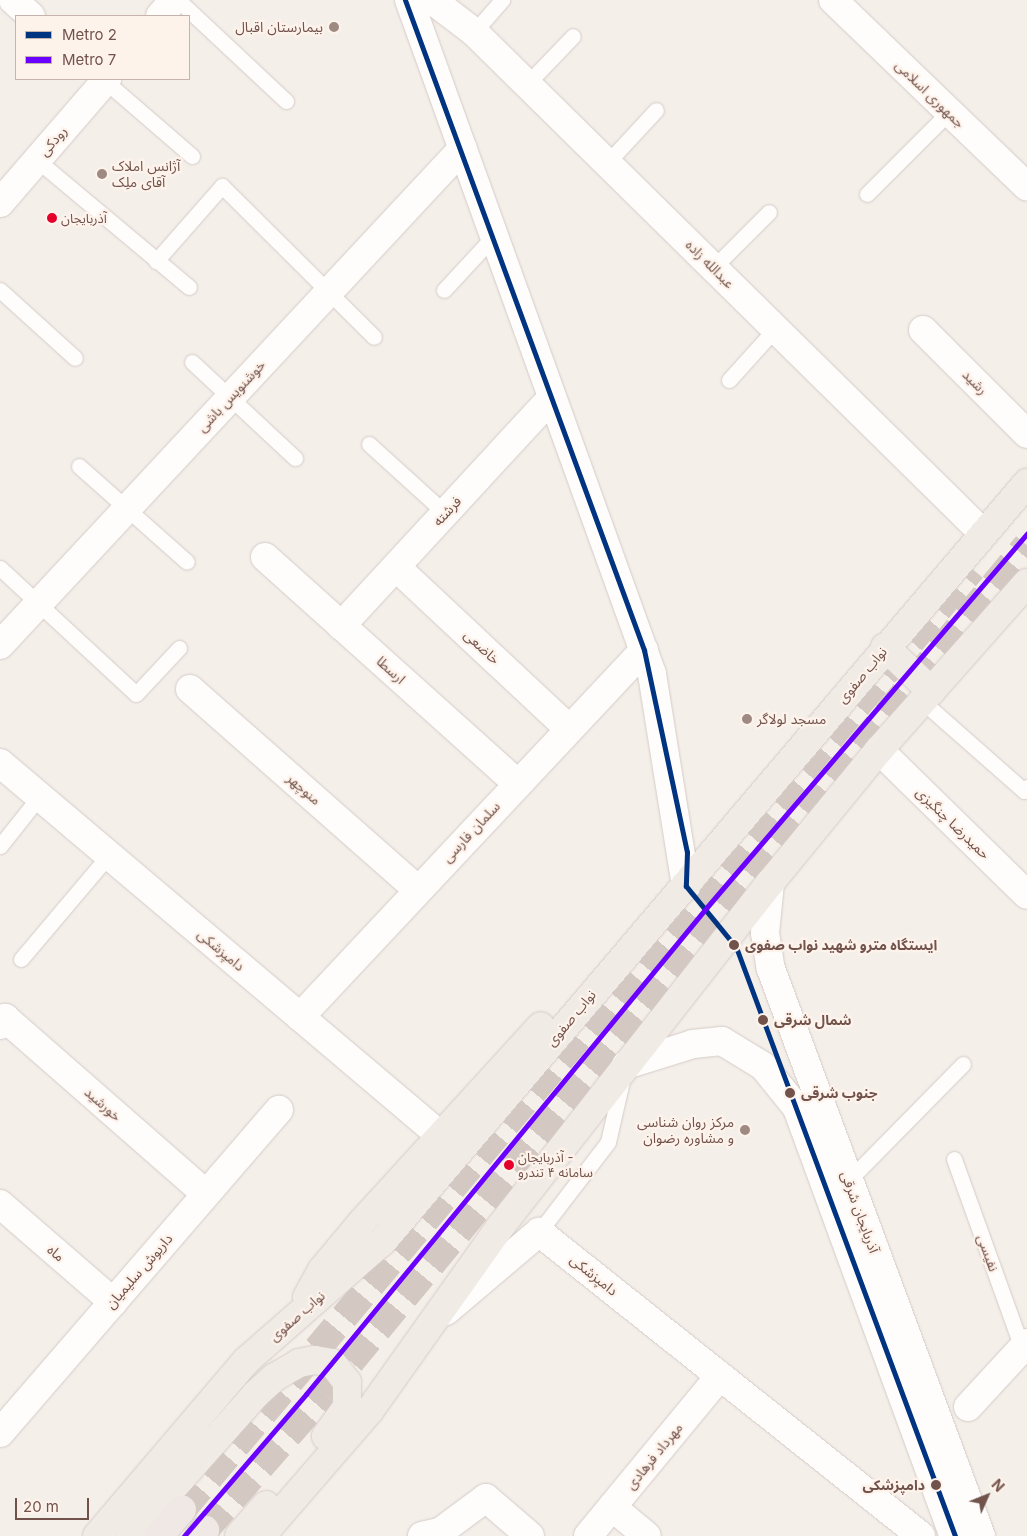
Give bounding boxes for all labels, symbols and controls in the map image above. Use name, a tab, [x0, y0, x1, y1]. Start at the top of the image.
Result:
legend	[15, 15, 190, 80]
place label: بیمارستان اقبال	[235, 19, 323, 35]
marker: بیمارستان اقبال	[327, 20, 341, 34]
text: Metro 2	[62, 25, 117, 44]
text: Metro 7	[62, 50, 116, 69]
street label: جمهوری اسلامی	[892, 57, 968, 131]
street label: رودکی	[35, 123, 71, 159]
place label: آژانس املاک آقای ملِک	[112, 158, 180, 190]
marker: آژانس املاک آقای ملِک	[96, 168, 108, 180]
place label: آذربایجان	[61, 210, 107, 226]
marker: آذربایجان	[47, 213, 57, 223]
street label: عبدالله زاده	[682, 236, 738, 292]
street label: خوشنویس باشی	[193, 357, 269, 435]
street label: رشید	[959, 366, 991, 398]
street label: فرشته	[429, 493, 465, 529]
street label: خاضعی	[461, 626, 503, 668]
street label: نواب صفوی	[834, 643, 890, 707]
street label: ارسطا	[373, 653, 409, 687]
place label: مسجد لولاگر	[757, 711, 826, 727]
marker: مسجد لولاگر	[741, 713, 753, 725]
street label: منوچهر	[284, 770, 324, 808]
street label: حمیدرضا چنگیزی	[913, 784, 993, 862]
street label: سلمان فارسی	[439, 798, 503, 866]
street label: دامپزشکی	[194, 926, 248, 974]
place label: ایستگاه مترو شهید نواب صفوی	[745, 937, 937, 953]
marker: ایستگاه مترو شهید نواب صفوی	[727, 938, 741, 952]
street label: نواب صفوی	[543, 986, 599, 1050]
place label: شمال شرقی	[774, 1012, 852, 1028]
marker: شمال شرقی	[756, 1013, 770, 1027]
street label: خورشید	[81, 1083, 125, 1125]
place label: جنوب شرقی	[801, 1085, 878, 1101]
marker: جنوب شرقی	[783, 1086, 797, 1100]
place label: مرکز روان شناسی و مشاوره رضوان	[637, 1114, 734, 1146]
marker: مرکز روان شناسی و مشاوره رضوان	[738, 1123, 752, 1137]
place label: آذربایجان - سامانه ۴ تندرو	[518, 1150, 593, 1181]
marker: آذربایجان - سامانه ۴ تندرو	[504, 1160, 514, 1170]
street label: آذربایجان شرقی	[837, 1169, 883, 1255]
street label: داریوش سلیمیان	[102, 1230, 176, 1312]
street label: نفیسی	[974, 1232, 1002, 1274]
street label: ماه	[44, 1241, 68, 1265]
street label: دامپزشکی	[567, 1251, 621, 1299]
street label: نواب صفوی	[266, 1287, 328, 1345]
street label: مهرداد فرهادی	[622, 1419, 686, 1493]
north arrow	[962, 1471, 1012, 1521]
text: N	[988, 1475, 1008, 1495]
place label: دامپزشکی	[863, 1477, 925, 1493]
marker: دامپزشکی	[929, 1478, 943, 1492]
scale bar	[18, 1488, 91, 1520]
text: 20 m	[23, 1497, 59, 1516]

